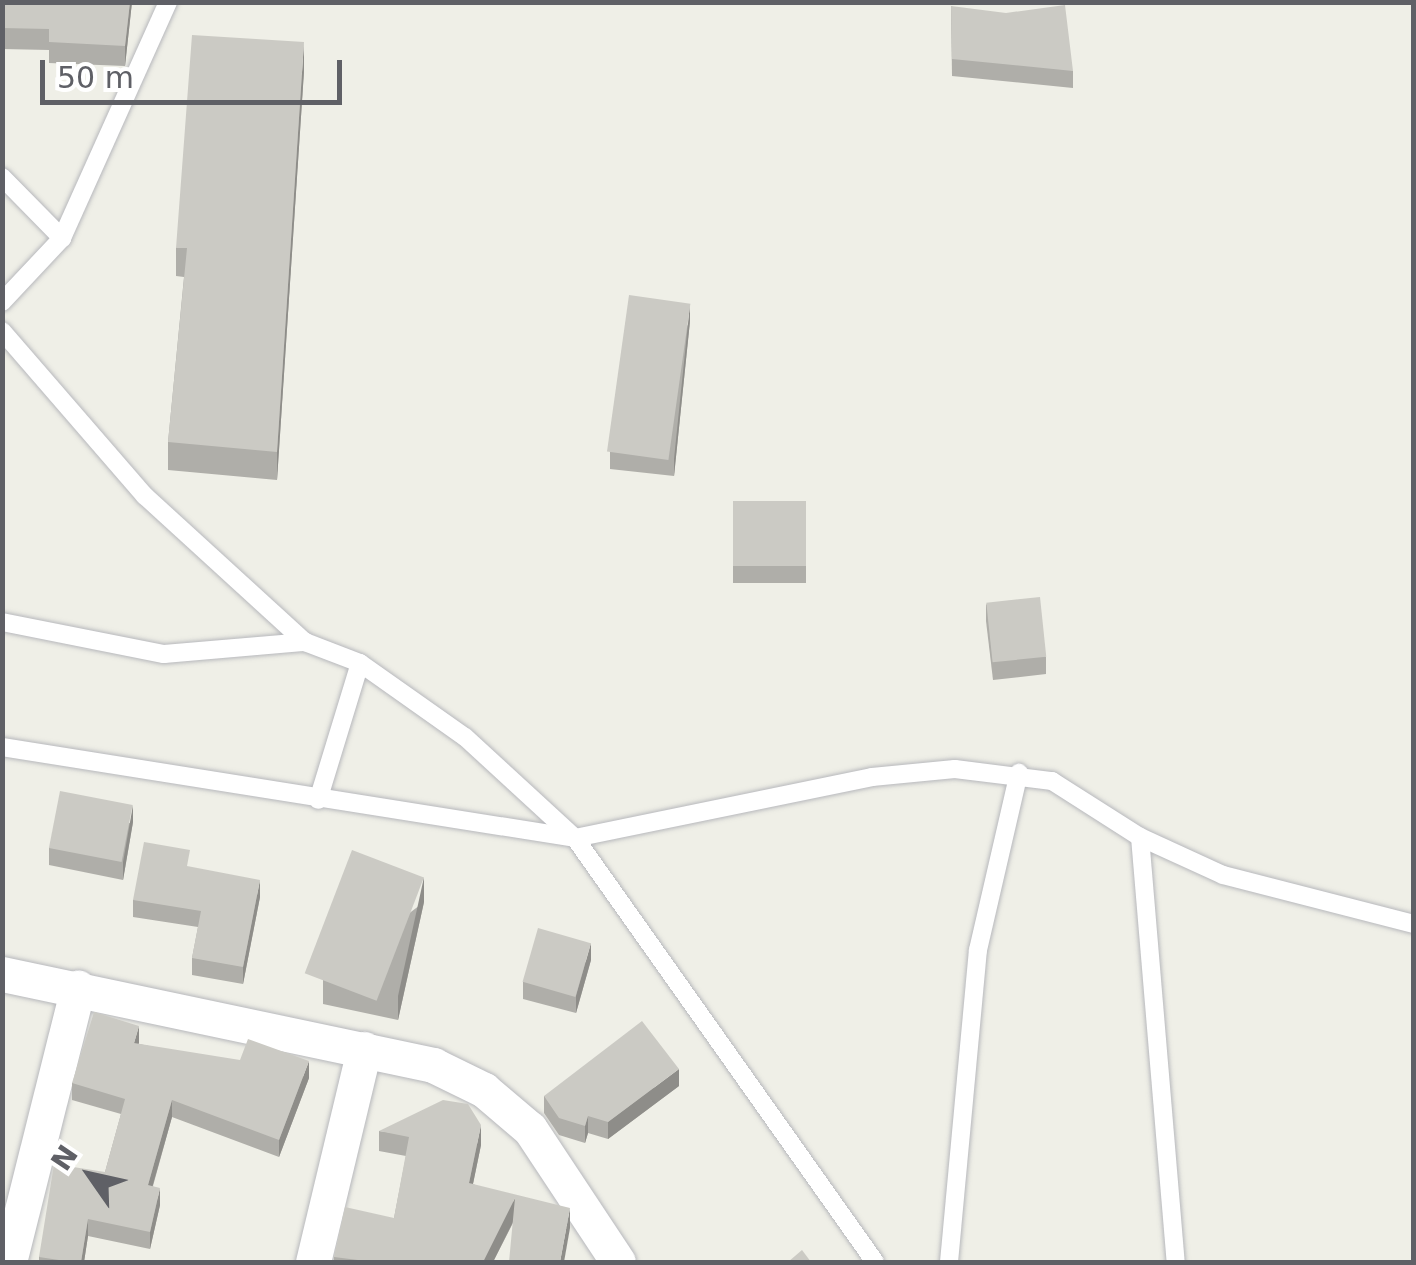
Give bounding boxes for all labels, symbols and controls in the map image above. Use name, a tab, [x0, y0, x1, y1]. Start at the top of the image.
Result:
scale bar	[45, 40, 348, 102]
text: 50 m	[57, 60, 134, 95]
north arrow	[40, 1125, 140, 1225]
text: N	[44, 1139, 85, 1177]

